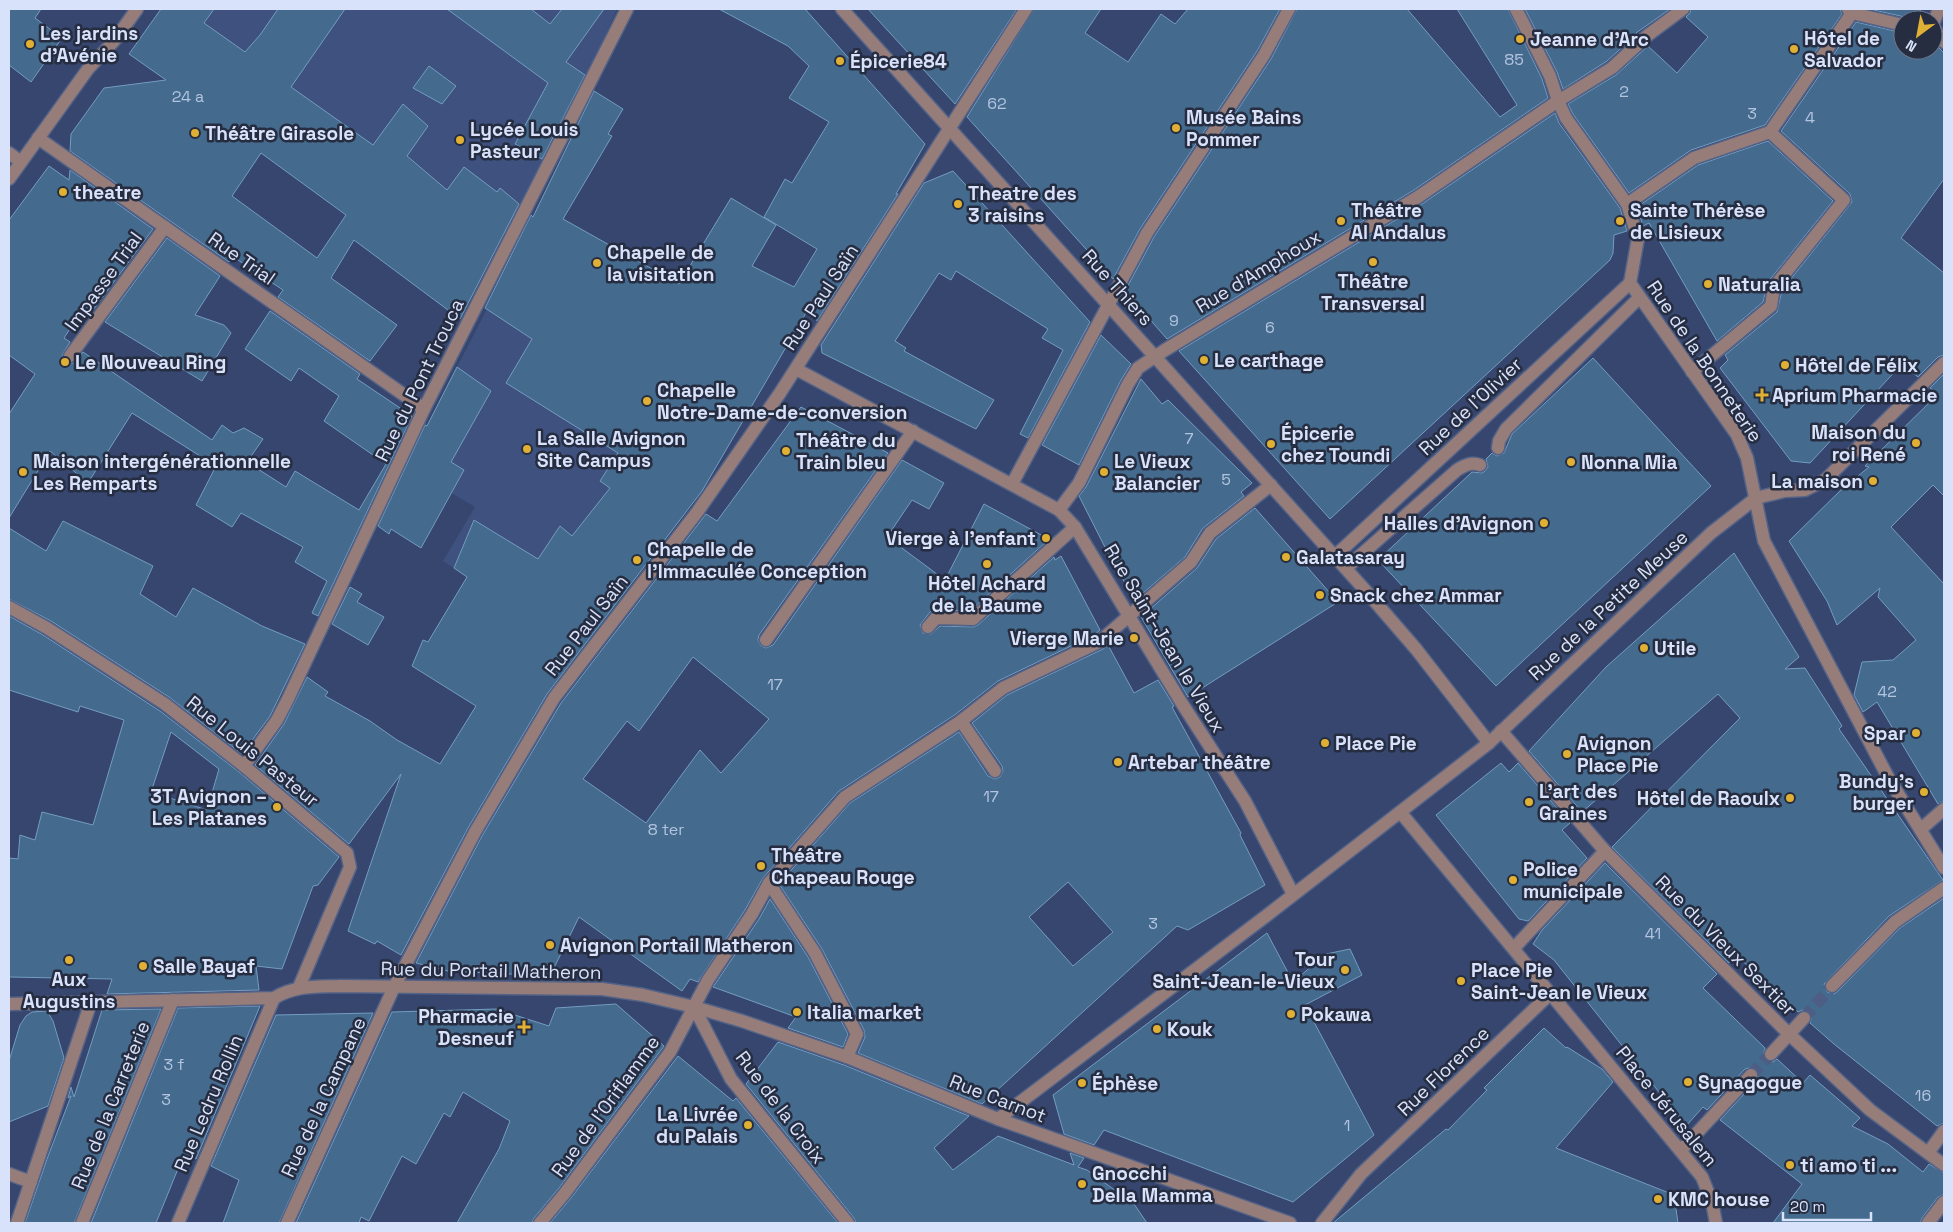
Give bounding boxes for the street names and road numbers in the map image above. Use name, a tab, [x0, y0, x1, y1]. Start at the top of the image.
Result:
street label: Rue d'Amphoux	[1191, 224, 1326, 319]
street label: Rue Trial	[203, 226, 280, 291]
street label: Impasse Trial	[59, 227, 148, 336]
street label: Rue Paul Saïn	[777, 239, 864, 355]
street label: Rue Thiers	[1077, 244, 1159, 331]
street label: Rue de la Bonneterie	[1641, 276, 1768, 447]
street label: Rue du Pont Trouca	[369, 295, 470, 466]
street label: Rue de l'Olivier	[1413, 352, 1527, 461]
street label: Rue de la Petite Meuse	[1523, 525, 1693, 686]
street label: Rue Saint-Jean le Vieux	[1098, 539, 1231, 737]
street label: Rue Paul Saïn	[539, 570, 634, 681]
street label: Rue Louis Pasteur	[181, 690, 324, 812]
street label: Rue du Vieux Sextier	[1650, 870, 1801, 1021]
street label: Rue du Portail Matheron	[380, 956, 602, 985]
street label: Rue de la Campane	[275, 1013, 372, 1181]
street label: Rue de la Carreterie	[65, 1017, 156, 1193]
street label: Rue Florence	[1392, 1021, 1495, 1122]
street label: Rue de l'Oriflamme	[546, 1030, 665, 1182]
street label: Rue Ledru Rollin	[168, 1031, 249, 1176]
street label: Place Jérusalem	[1610, 1041, 1723, 1172]
street label: Rue de la Croix	[730, 1046, 831, 1169]
street label: Rue Carnot	[946, 1069, 1050, 1128]

